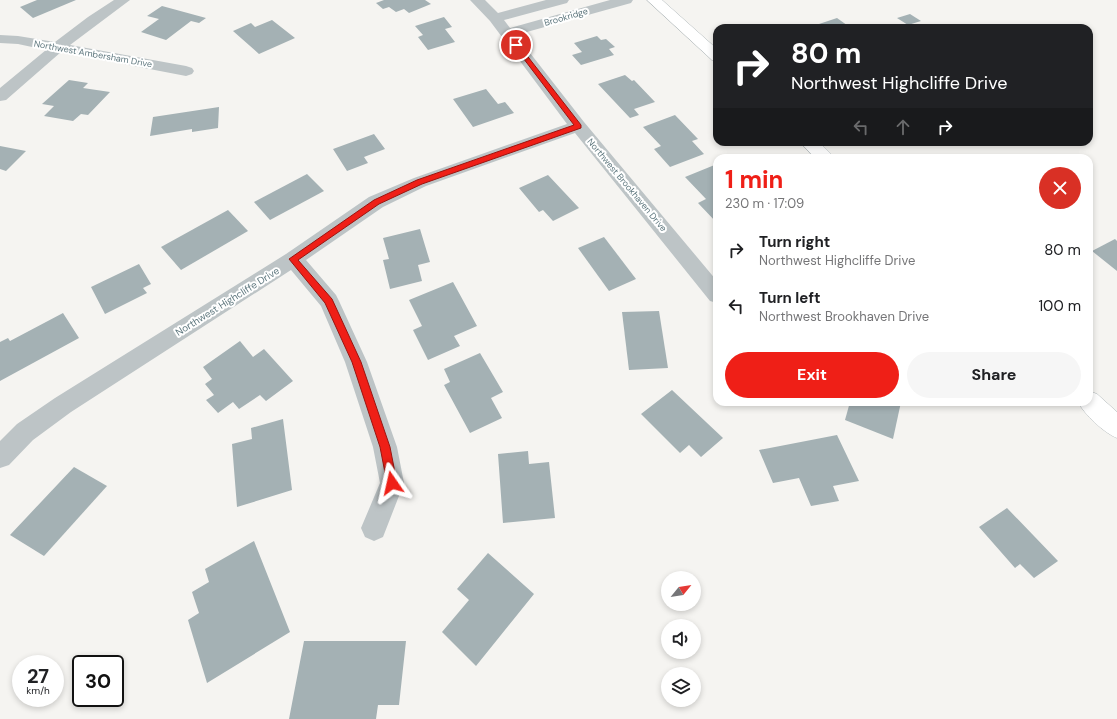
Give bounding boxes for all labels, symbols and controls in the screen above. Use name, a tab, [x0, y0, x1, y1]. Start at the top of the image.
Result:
street label: Brookridge	[543, 5, 589, 29]
pin	[499, 28, 533, 62]
icon: arrive	[505, 34, 527, 56]
text: 80 m	[791, 35, 861, 72]
street label: Northwest Ambersham Drive	[33, 38, 153, 70]
icon: right	[725, 40, 777, 92]
text: Northwest Highcliffe Drive	[791, 71, 1007, 95]
icon: left	[850, 116, 872, 138]
icon: ahead	[892, 116, 914, 138]
icon: right	[934, 116, 956, 138]
street label: Northwest Brookhaven Drive	[585, 136, 669, 234]
text: 1 min	[725, 164, 783, 195]
button: close	[1039, 167, 1081, 209]
text: 230 m · 17:09	[725, 195, 804, 212]
text: Turn right	[759, 232, 830, 252]
icon: right	[725, 239, 747, 261]
text: 80 m	[1044, 240, 1081, 260]
text: Northwest Highcliffe Drive	[759, 252, 915, 269]
street label: Northwest Highcliffe Drive	[173, 264, 282, 339]
text: Turn left	[759, 288, 820, 308]
icon: left	[725, 295, 747, 317]
text: 100 m	[1038, 296, 1081, 316]
text: Northwest Brookhaven Drive	[759, 308, 929, 325]
button: Exit	[725, 352, 899, 398]
button: Share	[907, 352, 1081, 398]
position arrow	[371, 462, 413, 504]
north arrow	[661, 571, 701, 611]
map controls	[661, 571, 701, 707]
button: sound	[661, 619, 701, 659]
speed limit sign: 30	[72, 655, 124, 707]
text: 27	[27, 663, 49, 689]
button: layers	[661, 667, 701, 707]
text: km/h	[26, 684, 50, 697]

